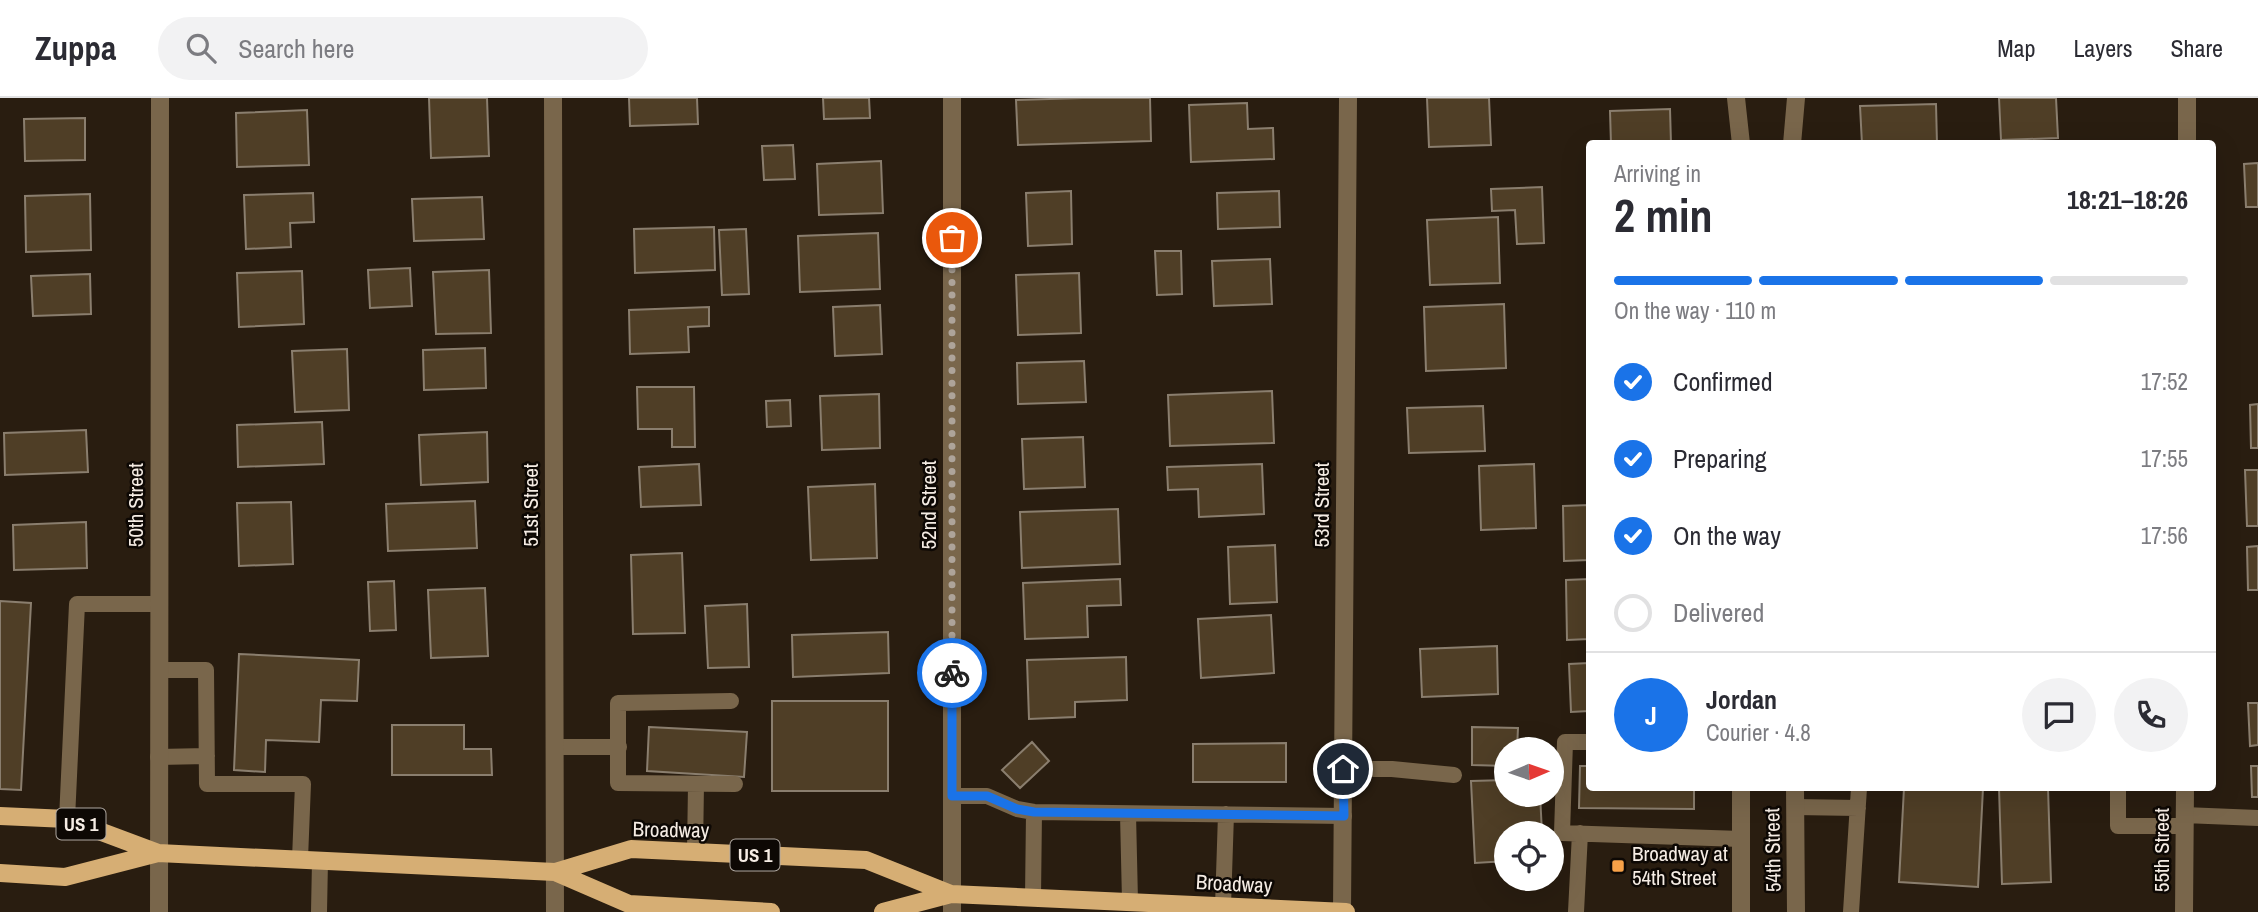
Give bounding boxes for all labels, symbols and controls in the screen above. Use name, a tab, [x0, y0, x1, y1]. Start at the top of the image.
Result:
search box	[158, 17, 648, 80]
text: Zuppa	[35, 26, 116, 70]
icon: search	[182, 29, 220, 67]
text: Search here	[238, 31, 354, 66]
text: Map	[1997, 32, 2035, 64]
text: Layers	[2073, 32, 2132, 64]
text: Share	[2170, 32, 2223, 64]
text: Arriving in	[1614, 158, 1701, 189]
text: 18:21–18:26	[2067, 182, 2188, 217]
text: 2 min	[1614, 184, 1713, 246]
pin	[922, 208, 982, 268]
icon: bag	[933, 219, 971, 257]
text: On the way · 110 m	[1614, 295, 1776, 326]
icon: check	[1614, 363, 1652, 401]
text: Confirmed	[1673, 364, 1773, 399]
text: 17:52	[2141, 366, 2188, 397]
icon: check	[1614, 440, 1652, 478]
text: Preparing	[1673, 441, 1767, 476]
text: 17:55	[2141, 443, 2188, 474]
street label: 52nd Street	[914, 460, 943, 550]
street label: 53rd Street	[1307, 462, 1336, 548]
street label: 50th Street	[121, 463, 150, 547]
street label: 51st Street	[516, 463, 545, 547]
icon: check	[1614, 517, 1652, 555]
text: On the way	[1673, 518, 1781, 553]
text: 17:56	[2141, 520, 2188, 551]
text: Delivered	[1673, 595, 1764, 630]
courier	[917, 638, 987, 708]
icon: bike	[933, 654, 971, 692]
button: chat	[2022, 678, 2096, 752]
button: phone	[2114, 678, 2188, 752]
text: Jordan	[1706, 682, 1777, 717]
text: J	[1645, 698, 1657, 733]
text: Courier · 4.8	[1706, 717, 1811, 748]
north arrow	[1494, 737, 1564, 807]
map controls	[1494, 737, 1564, 891]
pin	[1313, 739, 1373, 799]
icon: home	[1324, 750, 1362, 788]
street label: 54th Street	[1757, 807, 1788, 892]
road number: US 1	[56, 808, 106, 839]
street label: 55th Street	[2147, 808, 2176, 892]
street label: Broadway	[632, 814, 710, 845]
button: locate	[1494, 821, 1564, 891]
place label: Broadway at 54th Street	[1632, 839, 1728, 892]
road number: US 1	[730, 840, 780, 870]
marker: Broadway at 54th Street	[1610, 858, 1626, 874]
street label: Broadway	[1195, 867, 1273, 900]

